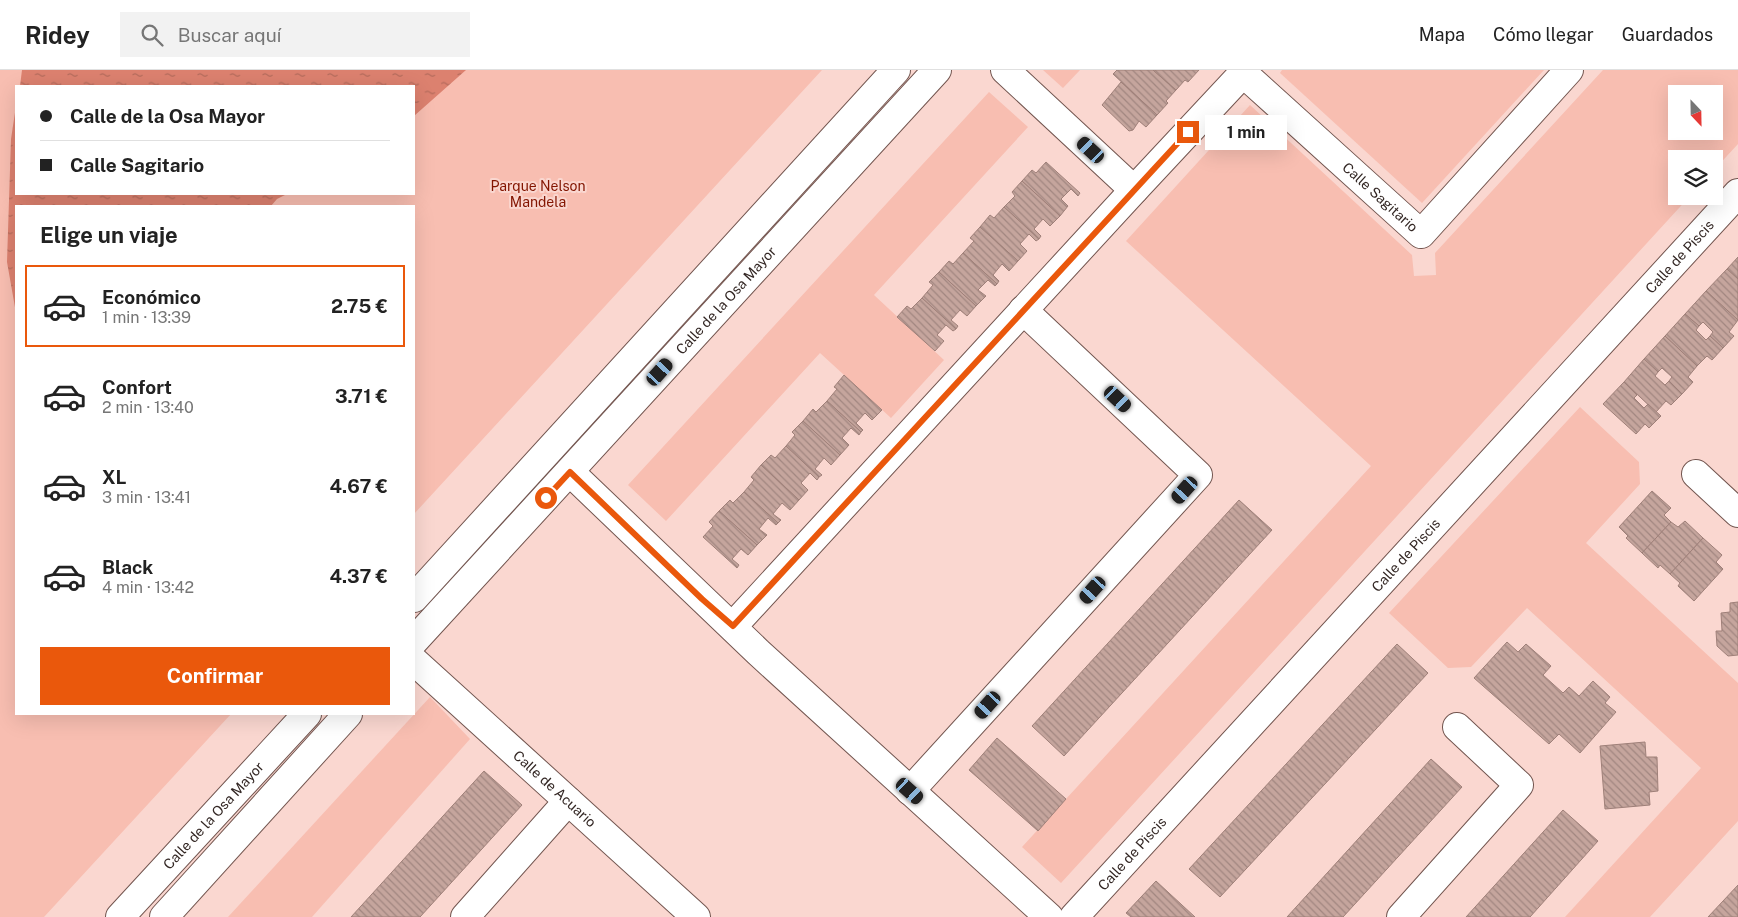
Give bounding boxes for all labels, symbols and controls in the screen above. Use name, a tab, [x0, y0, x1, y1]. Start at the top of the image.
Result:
search box	[120, 12, 470, 57]
text: Ridey	[25, 21, 90, 49]
icon: search	[138, 21, 166, 49]
text: Buscar aquí	[178, 24, 281, 46]
text: Mapa	[1419, 24, 1465, 45]
text: Cómo llegar	[1493, 24, 1594, 45]
text: Guardados	[1622, 24, 1713, 45]
north arrow	[1668, 85, 1722, 140]
map controls	[1668, 85, 1723, 205]
text: Calle de la Osa Mayor	[70, 105, 265, 127]
callout: 1 min	[1206, 114, 1288, 150]
route end	[1177, 121, 1199, 143]
text: 1 min	[1227, 123, 1265, 142]
car	[1074, 134, 1107, 166]
button: layers	[1668, 150, 1723, 205]
text: Calle Sagitario	[70, 154, 204, 176]
street label: Calle Sagitario	[1339, 159, 1421, 235]
park label: Parque Nelson Mandela	[490, 178, 586, 210]
street label: Calle de Piscis	[1642, 217, 1717, 297]
text: Elige un viaje	[40, 222, 178, 248]
street label: Calle de la Osa Mayor	[673, 243, 779, 357]
icon: car	[42, 284, 87, 329]
text: Económico	[102, 286, 201, 308]
text: 2.75 €	[331, 295, 388, 317]
text: 1 min · 13:39	[102, 308, 191, 327]
car	[644, 356, 675, 388]
icon: car	[42, 374, 87, 419]
text: Confort	[102, 376, 172, 398]
car	[1101, 383, 1134, 415]
text: 3.71 €	[335, 385, 388, 407]
text: 2 min · 13:40	[102, 398, 194, 417]
icon: car	[42, 464, 87, 509]
text: XL	[102, 466, 127, 488]
car	[1169, 474, 1200, 506]
text: 4.67 €	[330, 475, 388, 497]
route start	[535, 487, 557, 509]
text: 3 min · 13:41	[102, 488, 191, 507]
street label: Calle de Piscis	[1368, 515, 1443, 595]
icon: car	[42, 554, 87, 599]
text: Black	[102, 556, 153, 578]
text: 4.37 €	[330, 565, 388, 587]
car	[1077, 574, 1108, 606]
text: 4 min · 13:42	[102, 578, 194, 597]
button: Confirmar	[40, 647, 390, 705]
car	[972, 689, 1003, 721]
street label: Calle de Acuario	[510, 747, 599, 830]
street label: Calle de la Osa Mayor	[160, 758, 267, 873]
car	[893, 775, 926, 807]
street label: Calle de Piscis	[1095, 814, 1170, 893]

